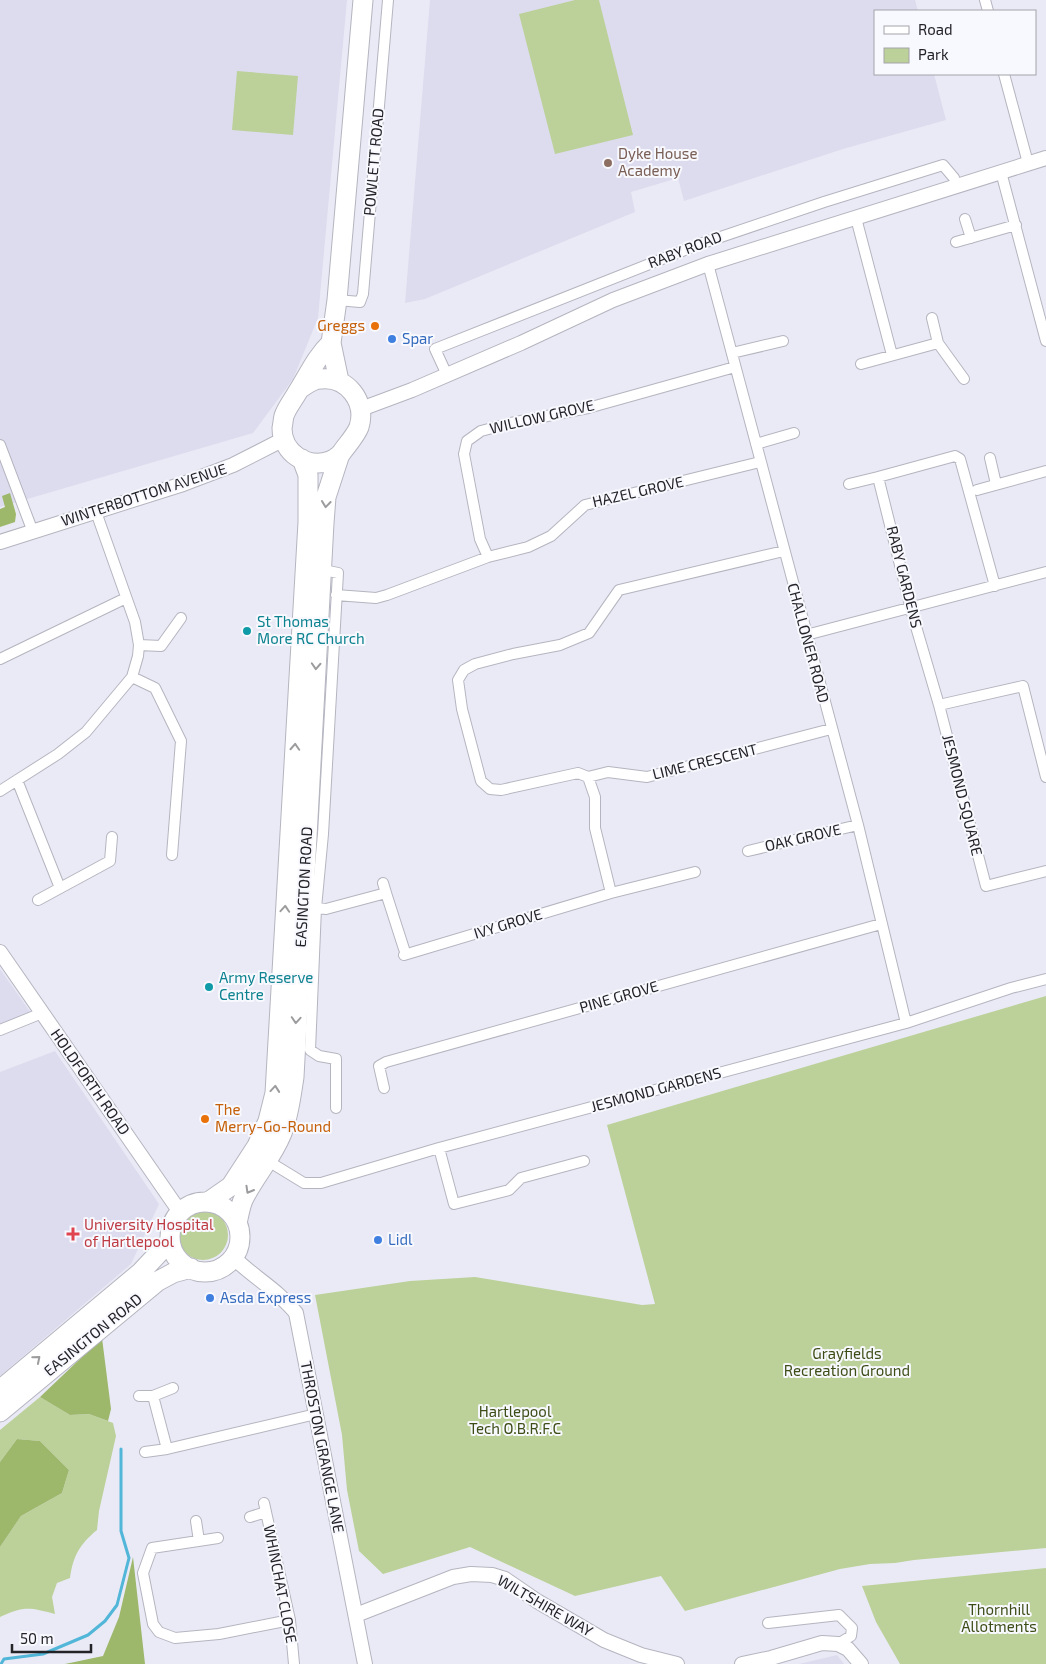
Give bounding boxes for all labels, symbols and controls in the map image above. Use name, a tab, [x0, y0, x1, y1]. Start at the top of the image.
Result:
legend	[874, 10, 1036, 75]
text: Road	[918, 20, 953, 38]
text: Park	[918, 45, 949, 63]
street label: POWLETT ROAD	[359, 107, 387, 217]
place label: Dyke House Academy	[618, 144, 697, 179]
marker: Dyke House Academy	[602, 157, 614, 169]
street label: RABY ROAD	[645, 227, 724, 271]
place label: Greggs	[317, 316, 365, 334]
marker: Greggs	[369, 320, 381, 332]
place label: Spar	[402, 329, 433, 347]
marker: Spar	[386, 333, 398, 345]
street label: WILLOW GROVE	[488, 395, 596, 437]
street label: WINTERBOTTOM AVENUE	[59, 459, 229, 529]
street label: HAZEL GROVE	[590, 472, 685, 510]
one-way arrow	[321, 500, 332, 508]
street label: RABY GARDENS	[884, 524, 926, 630]
street label: CHALLONER ROAD	[784, 581, 834, 705]
place label: St Thomas More RC Church	[257, 612, 365, 647]
marker: St Thomas More RC Church	[241, 625, 253, 637]
one-way arrow	[310, 662, 321, 670]
street label: JESMOND SQUARE	[938, 732, 987, 858]
street label: LIME CRESCENT	[650, 739, 759, 783]
one-way arrow	[289, 743, 300, 751]
street label: OAK GROVE	[763, 820, 843, 855]
street label: EASINGTON ROAD	[291, 826, 315, 948]
street label: IVY GROVE	[471, 904, 544, 942]
one-way arrow	[280, 905, 291, 913]
place label: Army Reserve Centre	[219, 968, 313, 1003]
street label: PINE GROVE	[577, 976, 660, 1016]
marker: Army Reserve Centre	[203, 981, 215, 993]
one-way arrow	[291, 1017, 302, 1025]
street label: HOLDFORTH ROAD	[47, 1025, 134, 1138]
street label: JESMOND GARDENS	[589, 1063, 723, 1115]
one-way arrow	[269, 1084, 280, 1092]
place label: The Merry-Go-Round	[215, 1100, 331, 1135]
marker: The Merry-Go-Round	[199, 1113, 211, 1125]
one-way arrow	[246, 1185, 256, 1194]
place label: University Hospital of Hartlepool	[84, 1215, 214, 1250]
marker: University Hospital of Hartlepool	[66, 1227, 80, 1241]
place label: Lidl	[388, 1230, 413, 1248]
marker: Lidl	[372, 1234, 384, 1246]
place label: Asda Express	[220, 1288, 311, 1306]
street label: EASINGTON ROAD	[40, 1289, 145, 1379]
marker: Asda Express	[204, 1292, 216, 1304]
park label: Grayfields Recreation Ground	[784, 1344, 910, 1379]
one-way arrow	[32, 1355, 41, 1364]
street label: THROSTON GRANGE LANE	[297, 1359, 348, 1534]
park label: Hartlepool Tech O.B.R.F.C	[469, 1402, 562, 1437]
street label: WHINCHAT CLOSE	[261, 1523, 301, 1645]
street label: WILTSHIRE WAY	[495, 1571, 597, 1640]
park label: Thornhill Allotments	[961, 1600, 1037, 1635]
scale bar	[12, 1622, 91, 1654]
text: 50 m	[20, 1629, 54, 1647]

